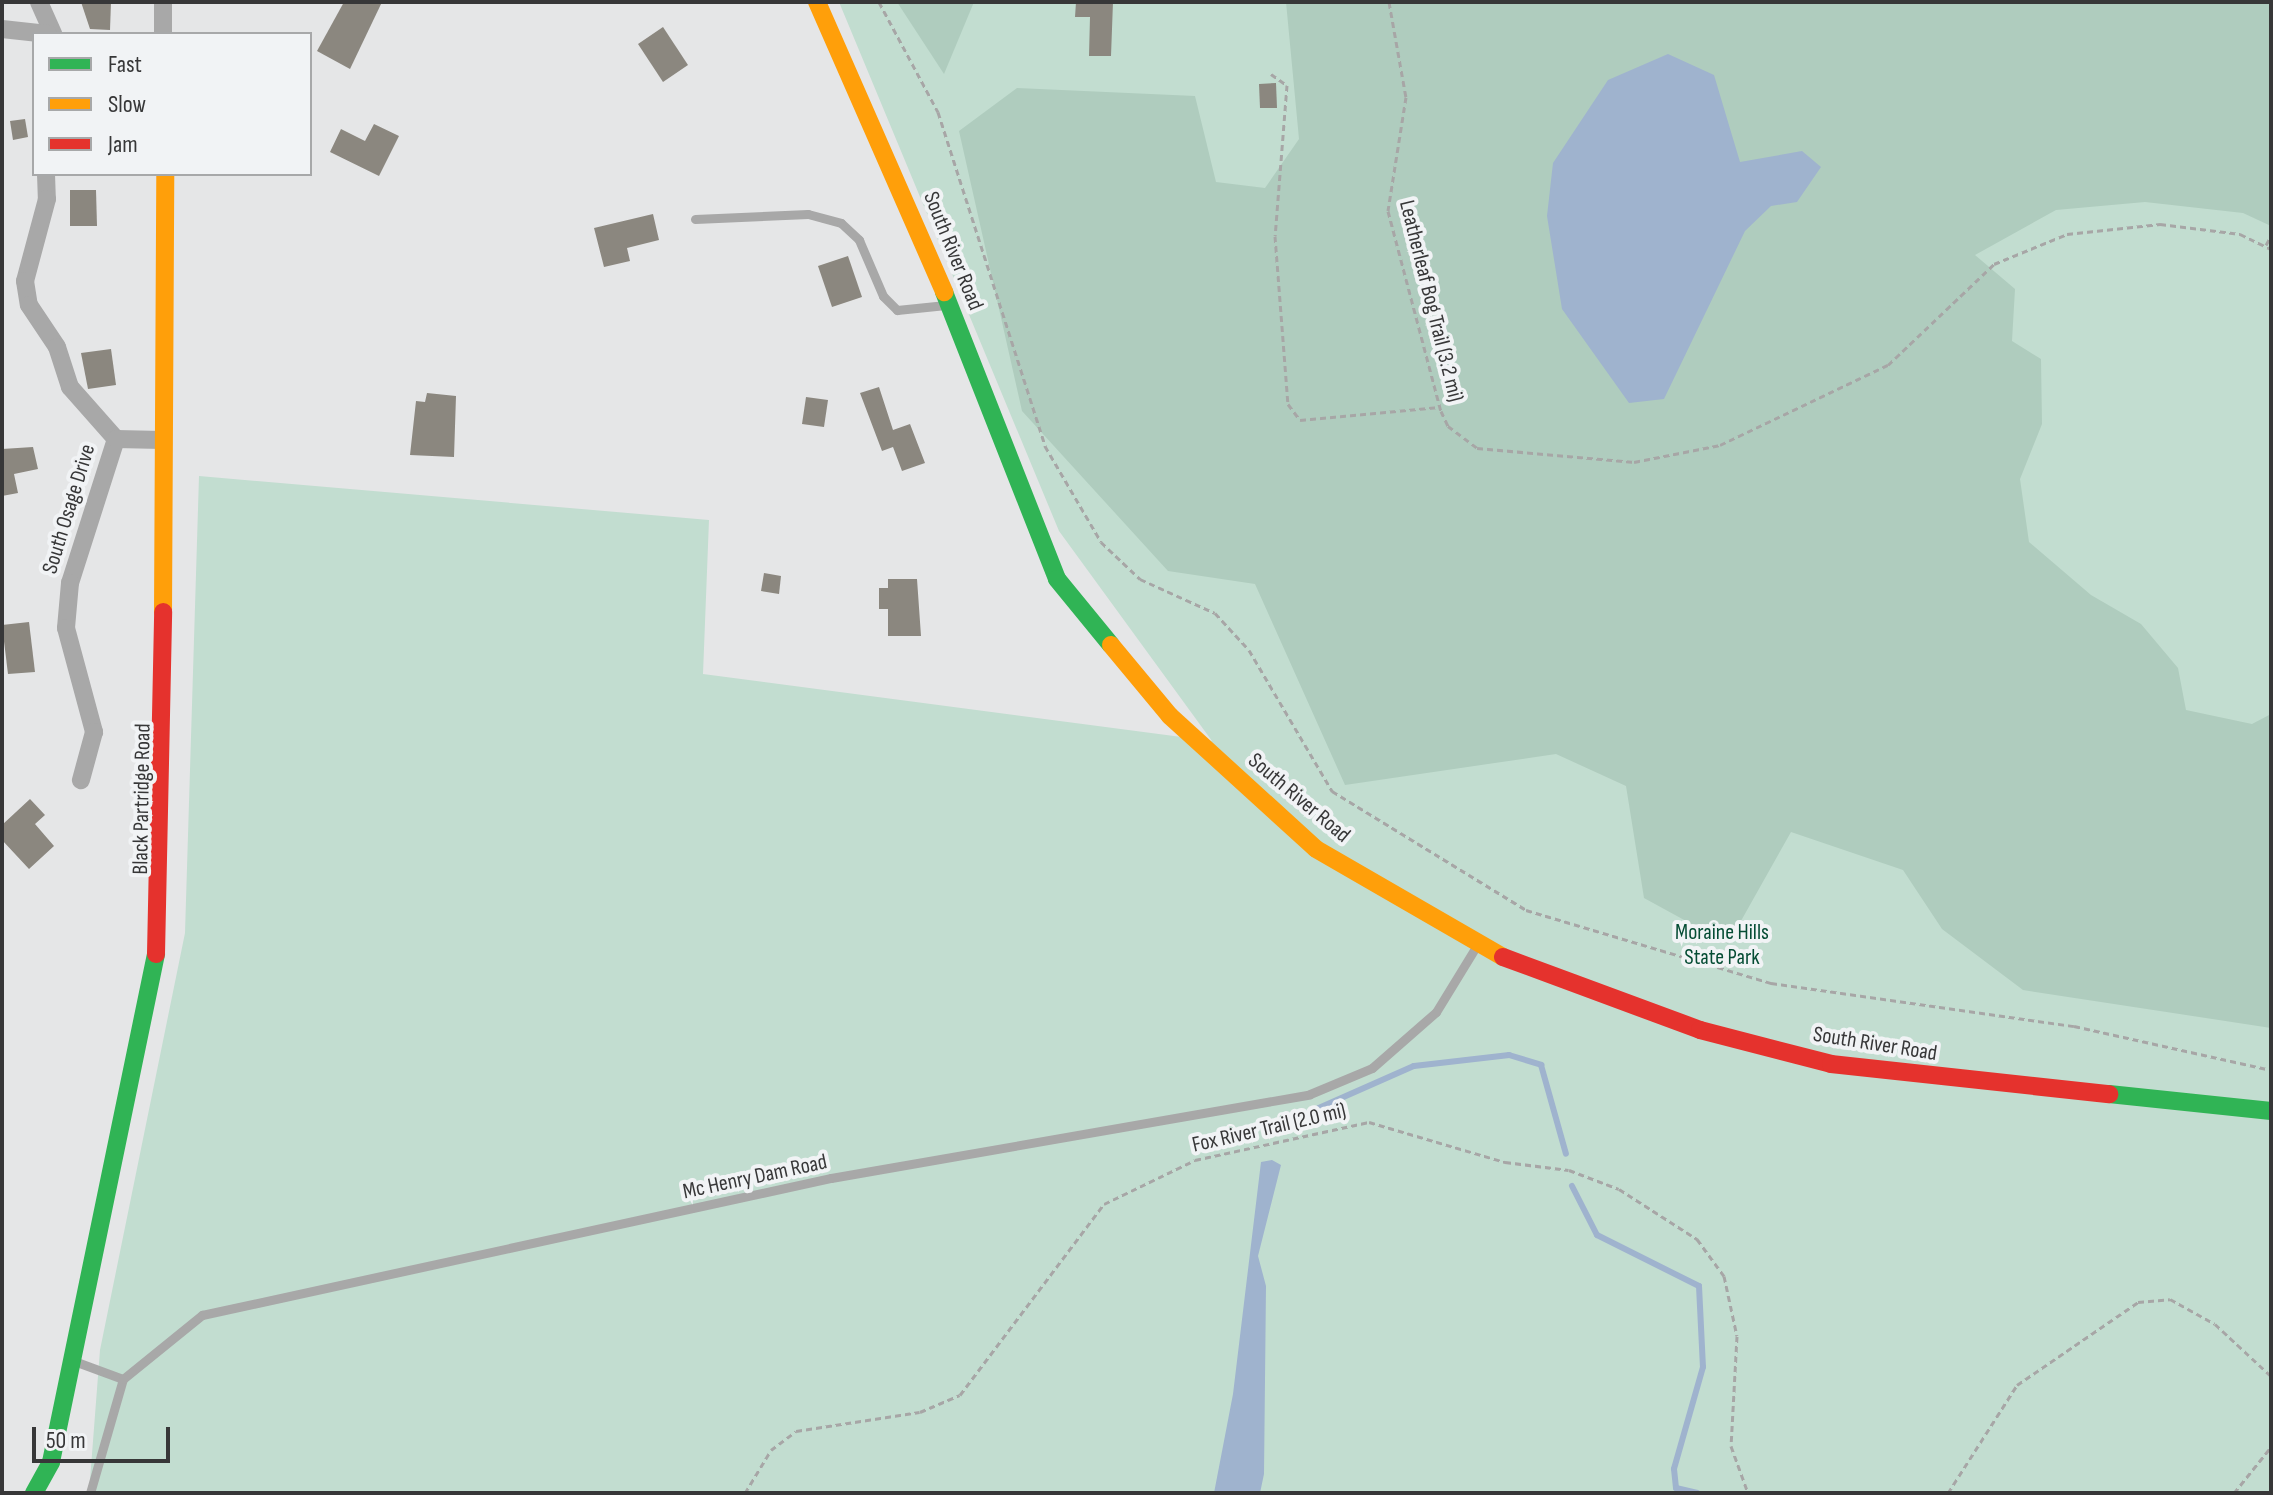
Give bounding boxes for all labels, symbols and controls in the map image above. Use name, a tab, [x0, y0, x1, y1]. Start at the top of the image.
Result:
legend	[32, 32, 312, 176]
text: Fast	[108, 50, 142, 79]
text: Slow	[108, 90, 146, 119]
text: Jam	[108, 130, 138, 159]
street label: South River Road	[917, 188, 989, 314]
street label: Leatherleaf Bog Trail (3.2 mi)	[1393, 198, 1469, 404]
street label: South Osage Drive	[37, 441, 101, 577]
street label: Black Partridge Road	[127, 723, 157, 875]
street label: South River Road	[1243, 748, 1355, 848]
park label: Moraine Hills State Park	[1675, 919, 1769, 970]
street label: South River Road	[1811, 1021, 1939, 1067]
street label: Fox River Trail (2.0 mi)	[1190, 1097, 1348, 1159]
street label: Mc Henry Dam Road	[681, 1149, 829, 1205]
scale bar	[36, 1411, 174, 1461]
text: 50 m	[46, 1426, 86, 1455]

